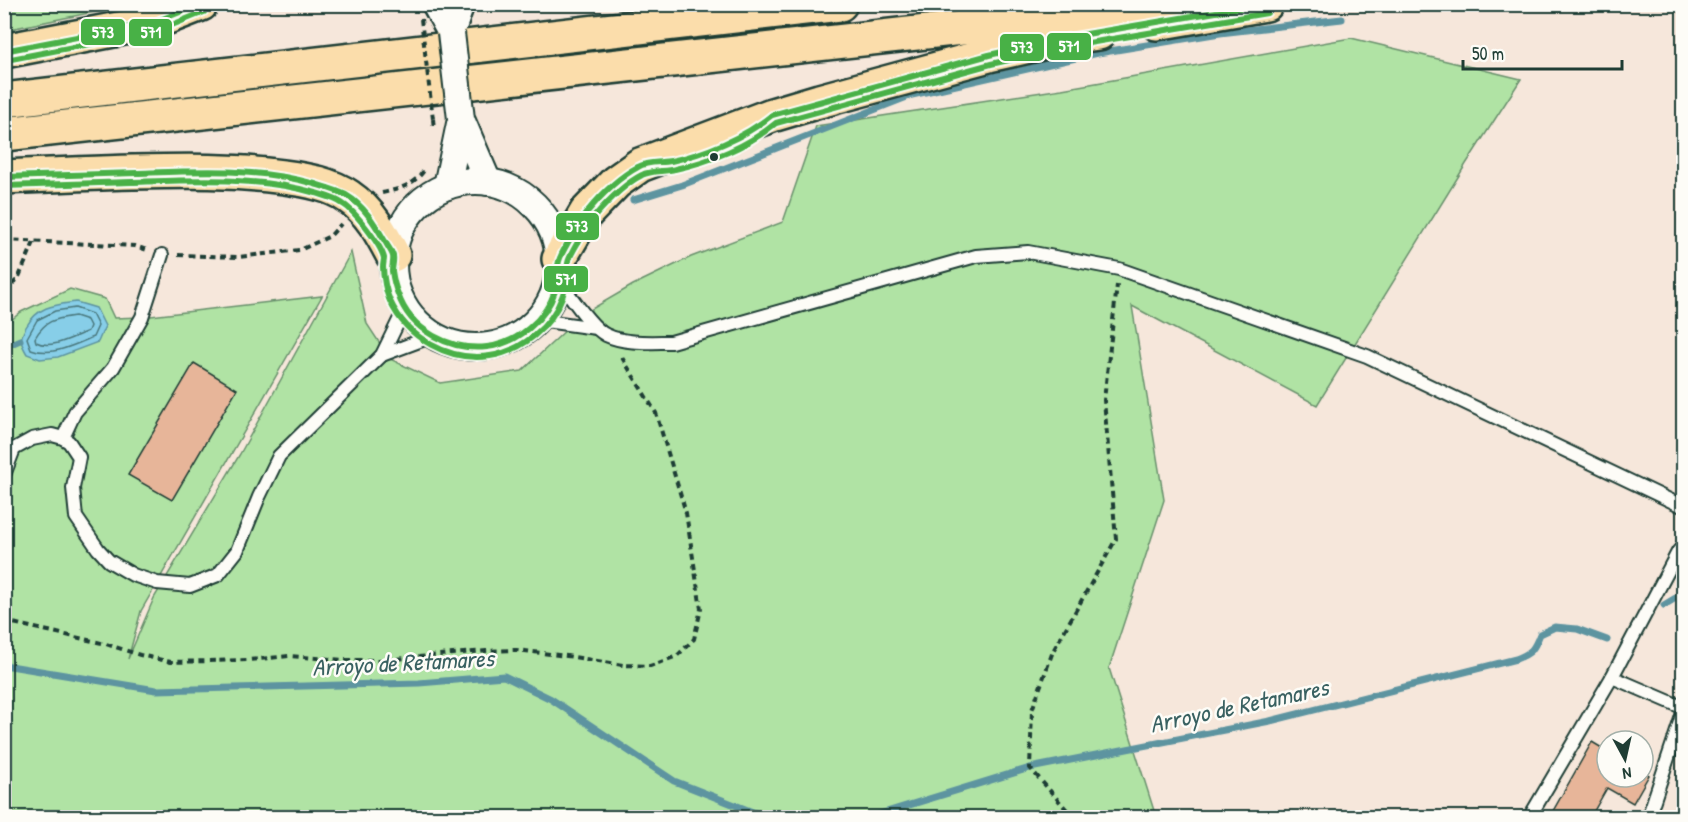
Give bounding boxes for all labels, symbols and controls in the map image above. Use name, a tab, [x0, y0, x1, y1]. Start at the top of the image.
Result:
line badge: 573	[80, 18, 126, 46]
line badge: 571	[128, 18, 173, 47]
text: 573	[92, 21, 114, 43]
text: 571	[141, 21, 161, 43]
line badge: 571	[1046, 32, 1092, 61]
line badge: 573	[999, 33, 1045, 62]
scale bar	[1463, 33, 1622, 71]
text: 571	[1059, 35, 1079, 57]
text: 573	[1011, 36, 1033, 58]
text: 50 m	[1472, 41, 1504, 66]
unlabelled marker	[708, 151, 720, 163]
line badge: 573	[555, 212, 600, 241]
text: 573	[566, 215, 588, 237]
line badge: 571	[543, 265, 589, 293]
text: 571	[556, 268, 576, 290]
water label: Arroyo de Retamares	[312, 641, 497, 684]
water label: Arroyo de Retamares	[1147, 670, 1334, 740]
north arrow	[1595, 729, 1655, 789]
text: N	[1621, 762, 1633, 785]

